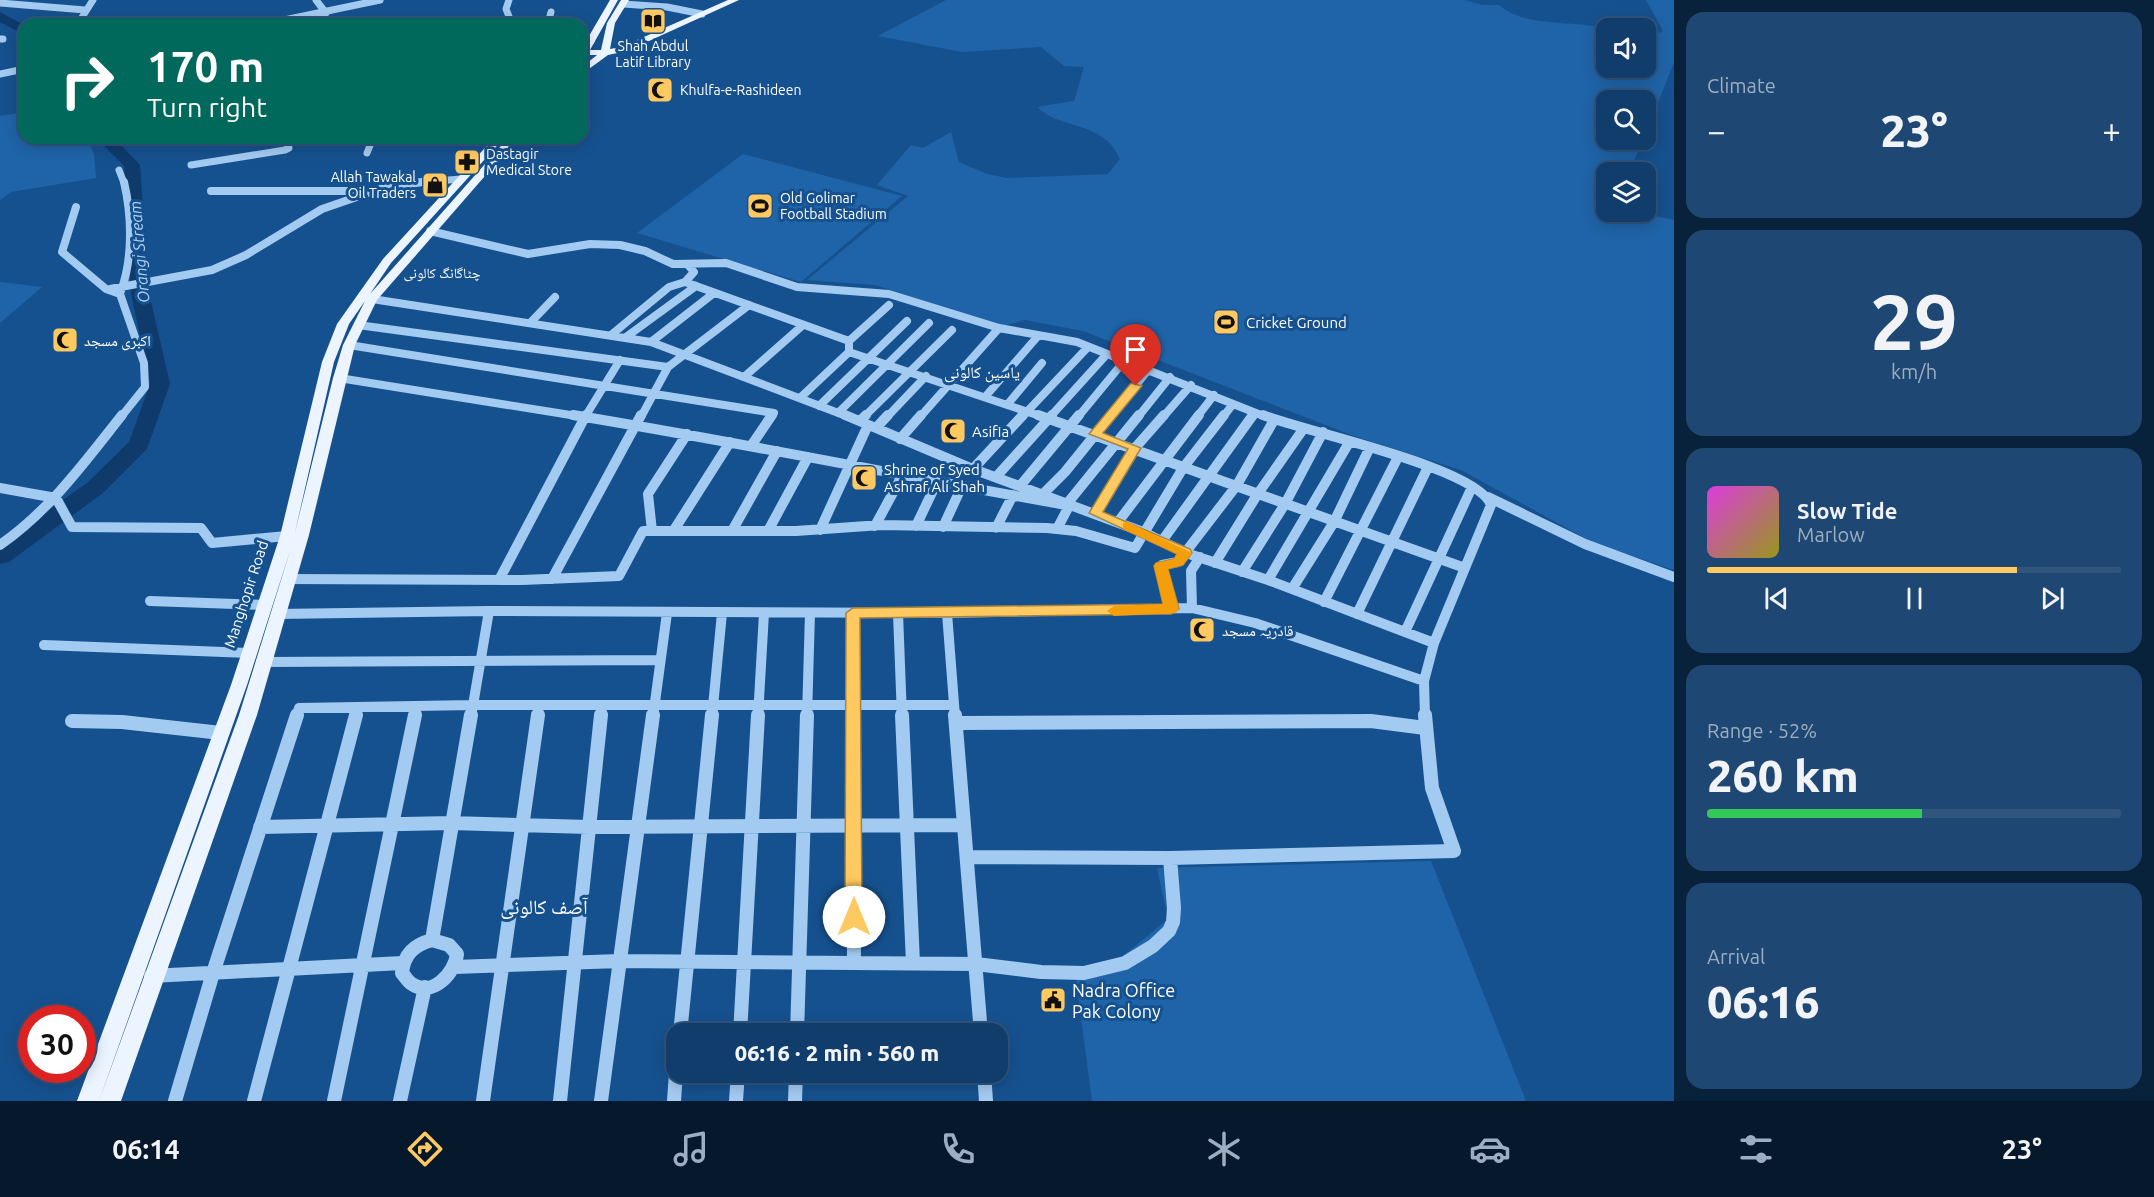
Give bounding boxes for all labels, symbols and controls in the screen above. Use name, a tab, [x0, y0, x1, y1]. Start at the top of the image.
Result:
library icon: Shah Abdul Latif Library	[638, 6, 668, 36]
map controls	[1596, 18, 1656, 222]
button: sound	[1596, 18, 1656, 78]
place label: Shah Abdul Latif Library	[615, 38, 691, 70]
icon: right	[48, 42, 126, 120]
text: 170 m	[147, 43, 264, 90]
text: Climate	[1707, 74, 1776, 97]
mosque icon: Khulfa-e-Rashideen	[645, 75, 675, 105]
place label: Khulfa-e-Rashideen	[680, 82, 802, 98]
button: search	[1596, 90, 1656, 150]
text: Turn right	[147, 92, 267, 122]
text: 23°	[1880, 105, 1948, 156]
text: −	[1707, 112, 1726, 149]
text: +	[2102, 112, 2121, 149]
place label: Dastagir Medical Store	[486, 146, 572, 178]
pharmacy icon: Dastagir Medical Store	[452, 147, 482, 177]
button: layers	[1596, 162, 1656, 222]
place label: Allah Tawakal Oil Traders	[331, 169, 416, 201]
shop icon: Allah Tawakal Oil Traders	[420, 170, 450, 200]
place label: Old Golimar Football Stadium	[780, 190, 887, 222]
sports icon: Old Golimar Football Stadium	[745, 191, 775, 221]
water label: Orangi Stream	[126, 200, 152, 304]
district label: چٹاگانگ کالونی	[403, 265, 481, 282]
text: 29	[1870, 277, 1958, 365]
sports icon: Cricket Ground	[1211, 307, 1241, 337]
place label: Cricket Ground	[1246, 314, 1347, 331]
pin	[1110, 324, 1161, 386]
mosque icon: اکبری مسجد	[50, 325, 80, 355]
place label: اکبری مسجد	[84, 332, 151, 351]
icon: arrive	[1119, 333, 1152, 366]
text: km/h	[1891, 360, 1937, 383]
district label: یاسین کالونی	[944, 363, 1020, 383]
mosque icon: Asifia	[938, 416, 968, 446]
place label: Asifia	[972, 423, 1009, 440]
place label: Shrine of Syed Ashraf Ali Shah	[884, 461, 985, 495]
mosque icon: Shrine of Syed Ashraf Ali Shah	[849, 463, 879, 493]
text: Slow Tide	[1797, 498, 1897, 523]
text: Marlow	[1797, 523, 1865, 546]
street label: Manghopir Road	[221, 538, 271, 650]
icon: previous	[1760, 582, 1793, 615]
icon: pause	[1898, 582, 1931, 615]
icon: next	[2036, 582, 2069, 615]
mosque icon: قادریہ مسجد	[1187, 615, 1217, 645]
place label: قادریہ مسجد	[1222, 622, 1294, 640]
text: Range · 52%	[1707, 719, 1817, 742]
text: 260 km	[1707, 750, 1859, 801]
position arrow	[822, 885, 886, 949]
district label: آصف کالونی	[500, 895, 589, 919]
text: Arrival	[1707, 945, 1765, 968]
text: 06:16	[1707, 976, 1820, 1027]
place label: Nadra Office Pak Colony	[1072, 980, 1175, 1021]
public building icon: Nadra Office Pak Colony	[1038, 985, 1068, 1015]
speed limit sign: 30	[18, 1005, 96, 1083]
text: 06:16 · 2 min · 560 m	[735, 1040, 939, 1065]
icon: directions	[404, 1128, 446, 1170]
icon: music	[670, 1128, 712, 1170]
icon: phone	[937, 1128, 979, 1170]
icon: climate	[1203, 1128, 1245, 1170]
icon: car	[1469, 1128, 1511, 1170]
icon: filters	[1735, 1128, 1777, 1170]
text: 06:14	[112, 1134, 180, 1164]
text: 23°	[2002, 1134, 2042, 1164]

